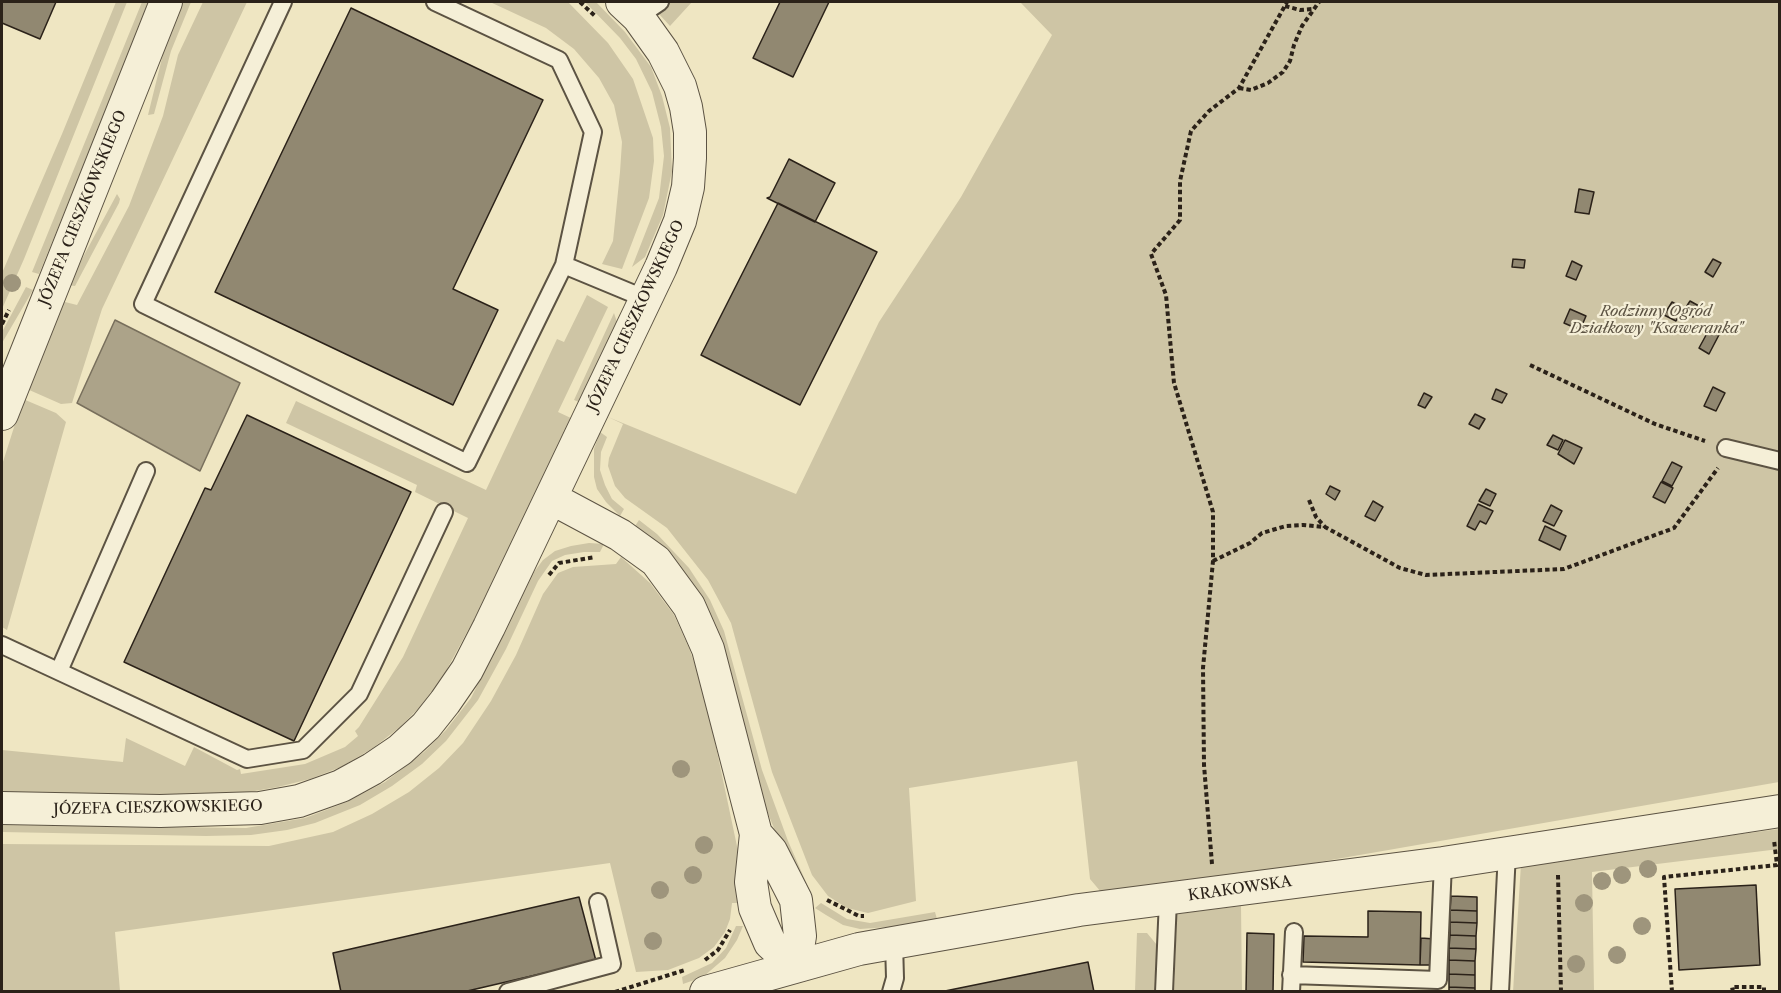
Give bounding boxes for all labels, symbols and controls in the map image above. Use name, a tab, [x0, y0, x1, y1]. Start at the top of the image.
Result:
street label: JÓZEFA CIESZKOWSKIEGO	[35, 108, 131, 308]
street label: JÓZEFA CIESZKOWSKIEGO	[584, 217, 688, 415]
park label: Rodzinny Ogród Działkowy "Ksaweranka"	[1570, 303, 1742, 338]
street label: JÓZEFA CIESZKOWSKIEGO	[53, 797, 263, 819]
street label: KRAKOWSKA	[1187, 873, 1293, 905]

